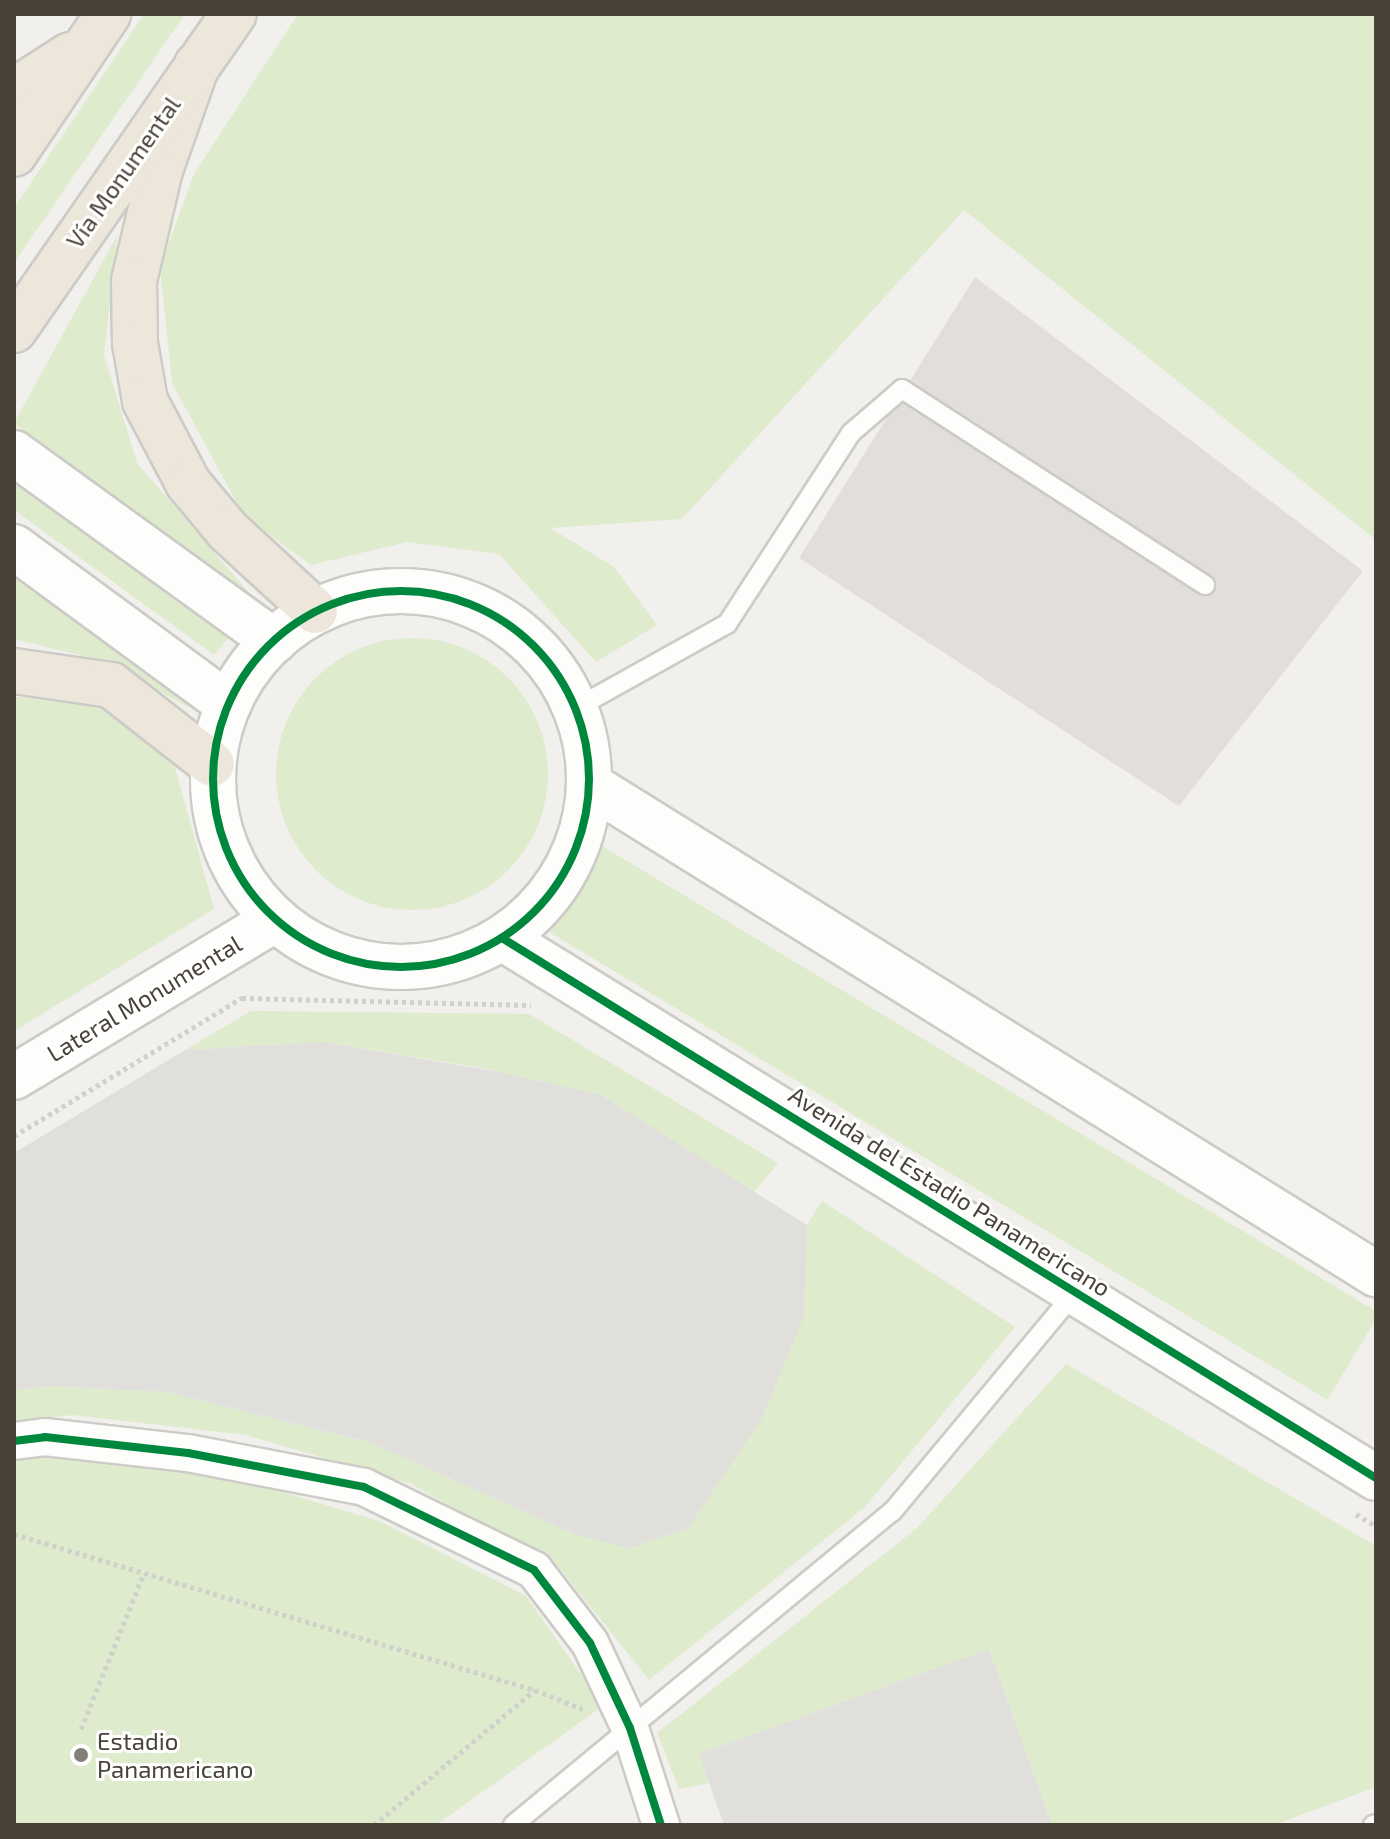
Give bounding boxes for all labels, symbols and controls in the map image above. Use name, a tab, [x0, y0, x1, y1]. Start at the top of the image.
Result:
street label: Vía Monumental	[60, 91, 186, 253]
street label: Lateral Monumental	[41, 928, 247, 1068]
street label: Avenida del Estadio Panamericano	[784, 1080, 1116, 1302]
place label: Estadio Panamericano	[97, 1727, 253, 1783]
marker: Estadio Panamericano	[72, 1746, 90, 1764]

